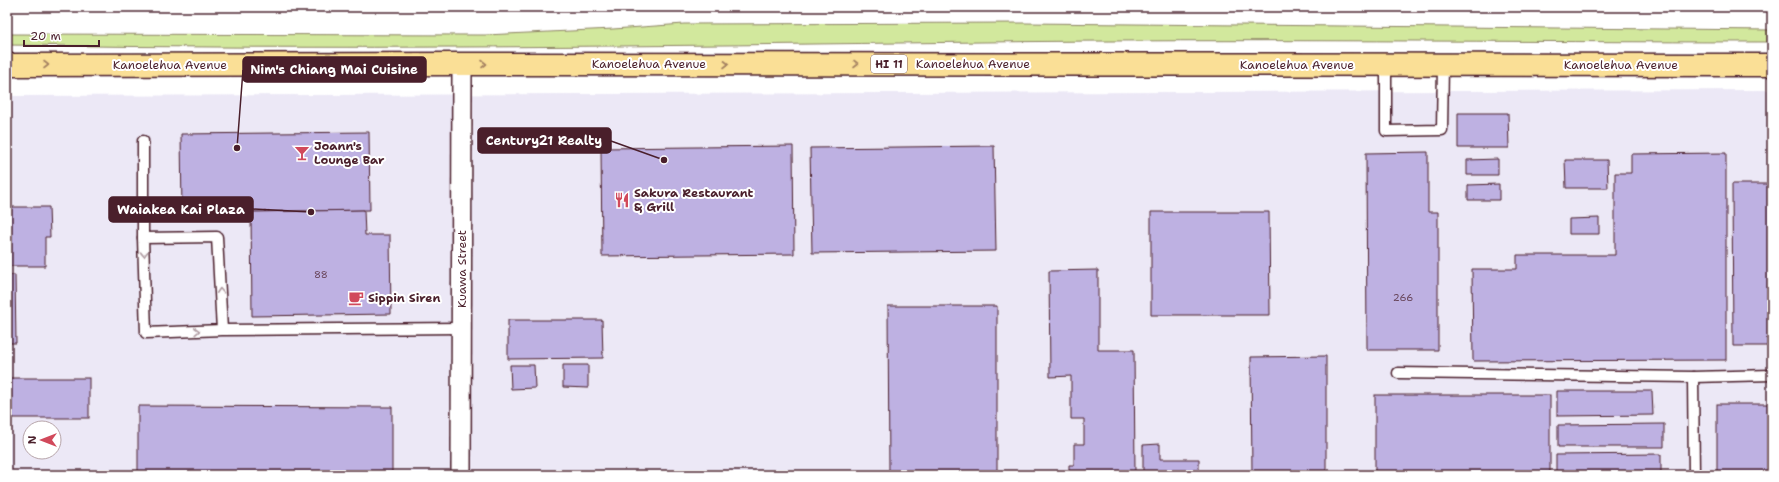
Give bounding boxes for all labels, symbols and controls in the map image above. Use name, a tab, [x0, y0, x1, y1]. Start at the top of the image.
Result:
scale bar	[24, 22, 99, 48]
text: 20 m	[30, 28, 61, 44]
road number: HI 11	[871, 55, 907, 73]
street label: Kanoelehua Avenue	[592, 56, 706, 72]
street label: Kanoelehua Avenue	[916, 56, 1030, 72]
street label: Kanoelehua Avenue	[113, 57, 227, 73]
callout: Nim's Chiang Mai Cuisine	[243, 57, 426, 82]
street label: Kanoelehua Avenue	[1240, 57, 1354, 73]
street label: Kanoelehua Avenue	[1564, 57, 1678, 73]
one-way arrow	[481, 60, 487, 68]
one-way arrow	[723, 60, 729, 68]
one-way arrow	[853, 60, 859, 68]
one-way arrow	[43, 61, 49, 69]
text: Nim's Chiang Mai Cuisine	[250, 61, 418, 78]
callout: Century21 Realty	[478, 128, 611, 153]
text: Century21 Realty	[486, 132, 602, 149]
place label: Joann's Lounge Bar	[314, 138, 385, 168]
bar icon: Joann's Lounge Bar	[293, 144, 311, 162]
place label: Sakura Restaurant & Grill	[634, 185, 754, 215]
restaurant icon: Sakura Restaurant & Grill	[613, 191, 631, 209]
callout: Waiakea Kai Plaza	[109, 197, 253, 222]
text: Waiakea Kai Plaza	[117, 201, 245, 218]
street label: Kuawa Street	[454, 230, 470, 308]
one-way arrow	[140, 251, 148, 257]
house number: 88	[314, 268, 328, 281]
one-way arrow	[215, 288, 224, 294]
cafe icon: Sippin Siren	[347, 289, 365, 307]
place label: Sippin Siren	[368, 290, 440, 306]
house number: 266	[1393, 291, 1413, 304]
one-way arrow	[194, 327, 200, 335]
north arrow	[22, 420, 62, 460]
text: N	[25, 435, 40, 444]

